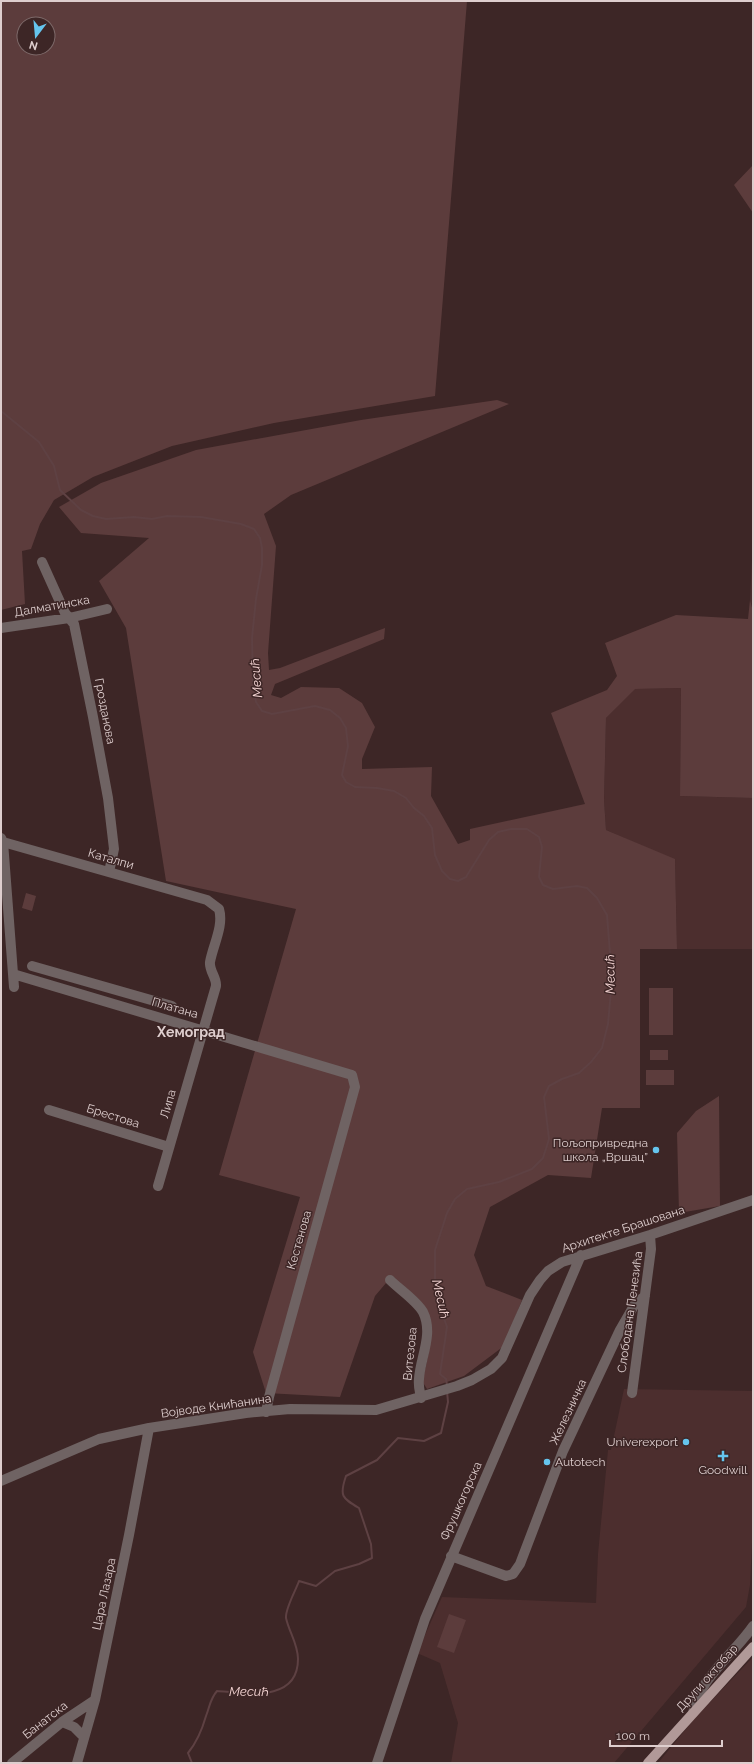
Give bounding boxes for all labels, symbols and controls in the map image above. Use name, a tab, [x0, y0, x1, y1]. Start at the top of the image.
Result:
north arrow	[16, 16, 56, 56]
text: N	[28, 38, 39, 53]
street label: Далматинска	[13, 592, 91, 620]
water label: Месић	[247, 657, 265, 699]
street label: Грозданова	[92, 677, 118, 745]
street label: Каталпи	[86, 846, 136, 872]
water label: Месић	[602, 954, 618, 994]
street label: Платана	[150, 995, 200, 1021]
district label: Хемоград	[156, 1024, 225, 1040]
street label: Липа	[157, 1088, 179, 1120]
street label: Брестова	[85, 1101, 141, 1131]
place label: Пољопривредна школа „Вршац”	[553, 1136, 648, 1164]
marker: Пољопривредна школа „Вршац”	[651, 1145, 661, 1155]
street label: Архитекте Брашована	[560, 1202, 686, 1256]
street label: Кестенова	[284, 1209, 314, 1271]
street label: Слободана Пенезића	[615, 1250, 645, 1374]
water label: Месић	[429, 1278, 453, 1320]
street label: Витезова	[400, 1327, 420, 1381]
street label: Железничка	[547, 1377, 589, 1447]
street label: Војводе Книћанина	[160, 1391, 272, 1421]
place label: Univerexport	[607, 1435, 678, 1449]
marker: Univerexport	[681, 1437, 691, 1447]
marker: Goodwill	[718, 1451, 728, 1461]
place label: Autotech	[555, 1455, 606, 1469]
marker: Autotech	[542, 1457, 552, 1467]
street label: Фрушкогорска	[437, 1459, 485, 1543]
place label: Goodwill	[698, 1463, 748, 1477]
street label: Цара Лазара	[90, 1557, 118, 1631]
street label: Други октобар	[673, 1642, 741, 1714]
water label: Месић	[229, 1684, 269, 1699]
street label: Банатска	[20, 1698, 70, 1742]
scale bar	[610, 1722, 722, 1748]
text: 100 m	[616, 1729, 650, 1743]

